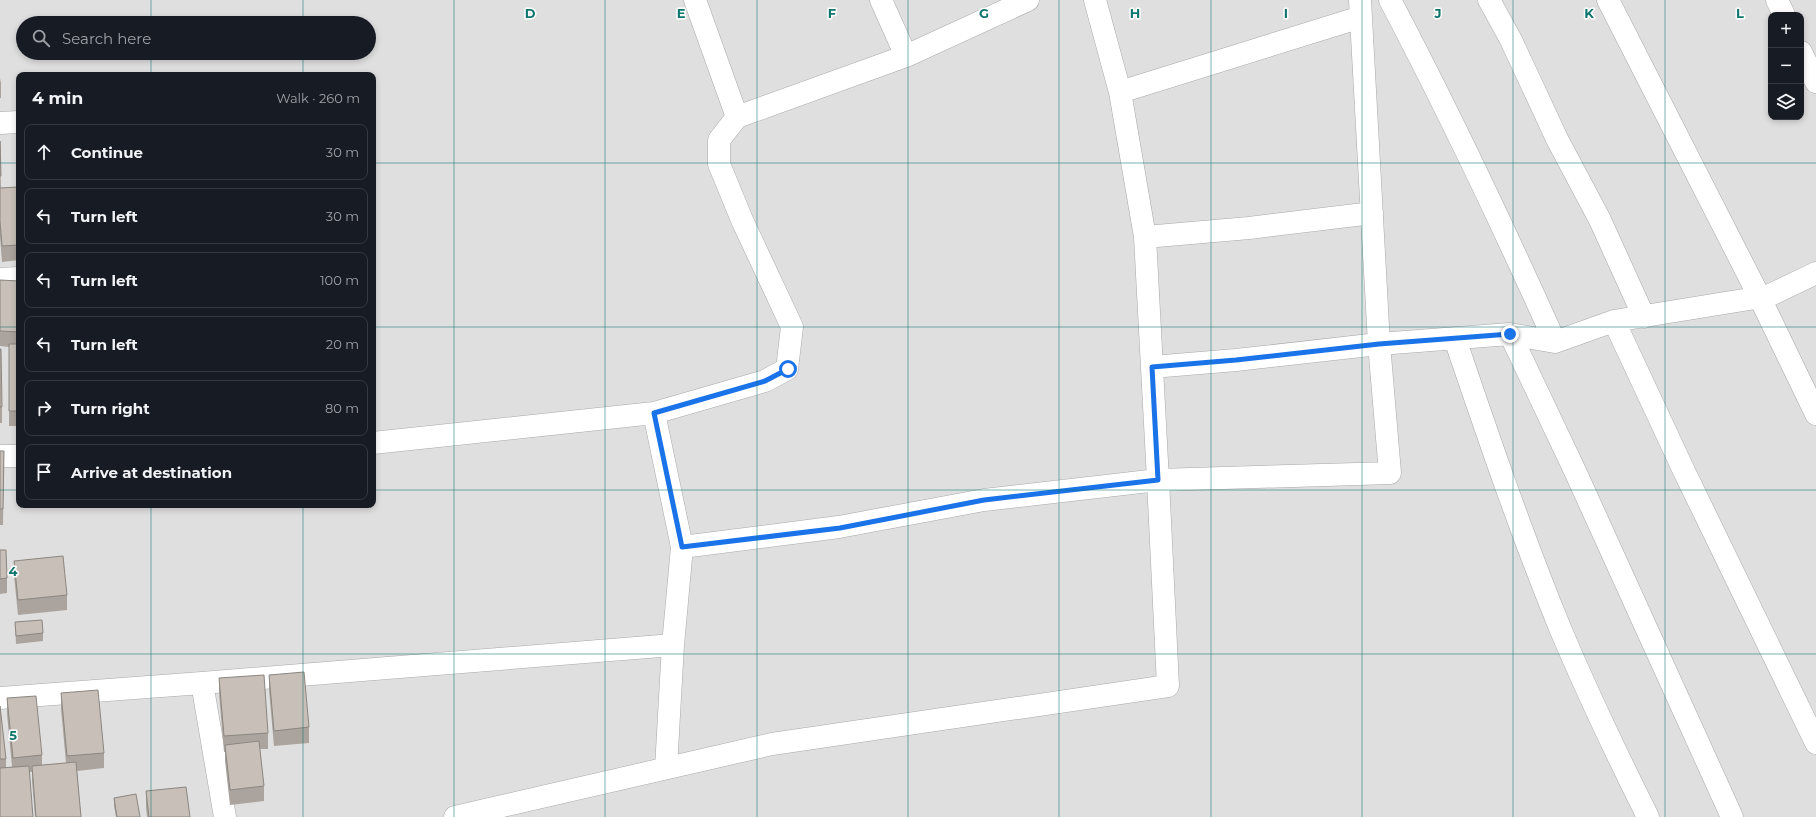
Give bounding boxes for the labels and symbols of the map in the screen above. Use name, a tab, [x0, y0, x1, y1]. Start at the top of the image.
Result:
text: D	[525, 5, 536, 21]
text: E	[677, 5, 686, 21]
text: F	[828, 5, 836, 21]
text: G	[979, 5, 989, 21]
text: H	[1130, 5, 1140, 21]
text: I	[1284, 5, 1288, 21]
text: J	[1433, 5, 1442, 21]
text: K	[1584, 5, 1594, 21]
text: L	[1736, 5, 1744, 21]
route end	[1501, 325, 1519, 343]
route start	[779, 360, 797, 378]
text: 4	[9, 563, 18, 579]
text: 5	[9, 727, 17, 743]

